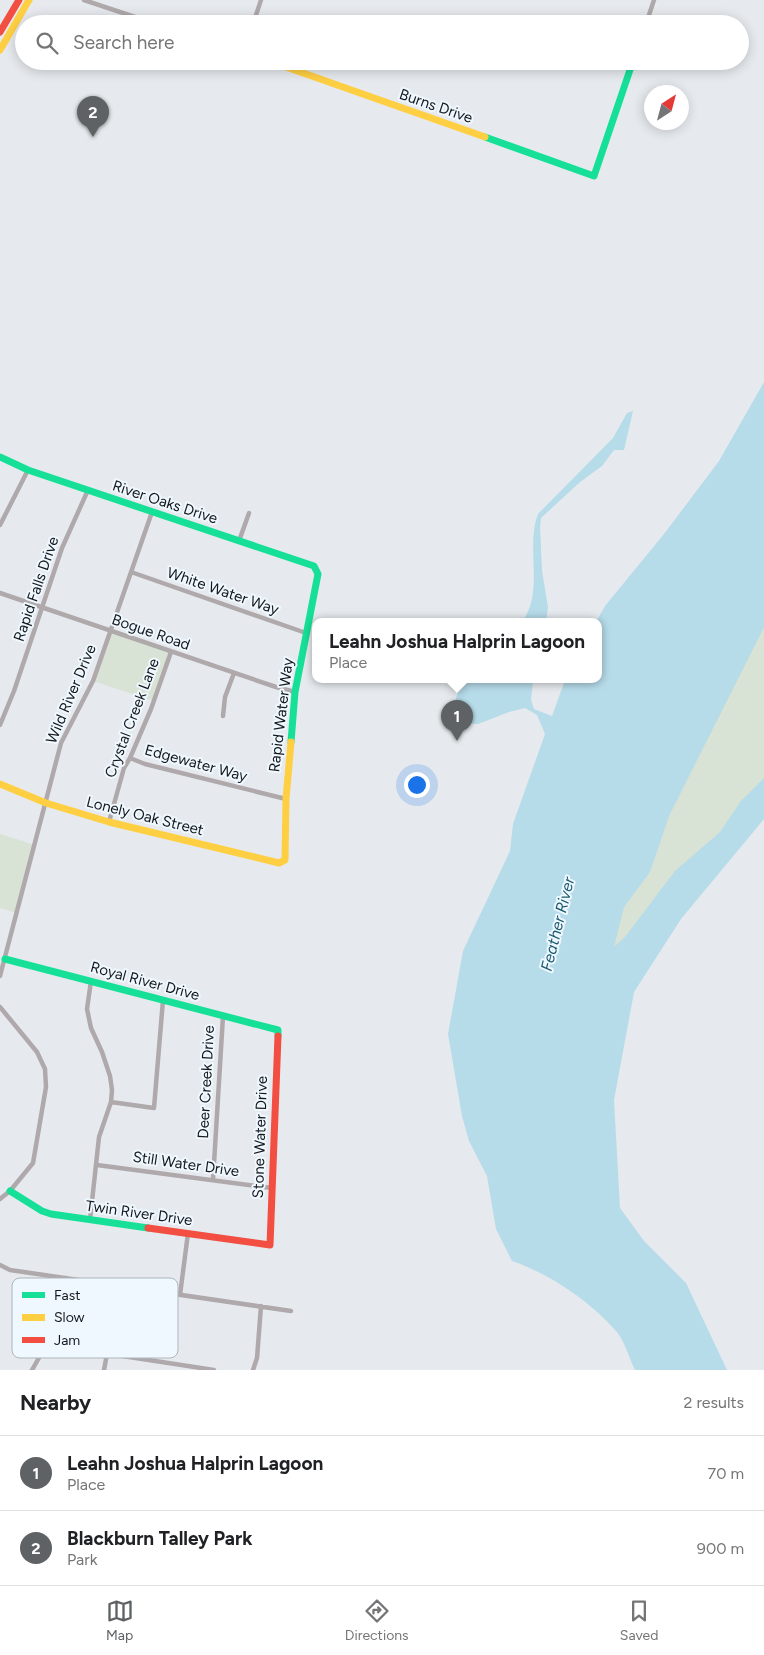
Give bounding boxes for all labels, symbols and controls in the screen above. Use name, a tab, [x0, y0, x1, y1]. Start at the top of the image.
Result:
search box	[15, 15, 749, 70]
icon: search	[33, 29, 61, 57]
text: Search here	[73, 31, 175, 54]
street label: Burns Drive	[397, 85, 475, 127]
north arrow	[644, 85, 689, 130]
pin: 2	[77, 96, 109, 137]
street label: River Oaks Drive	[110, 477, 220, 527]
street label: Rapid Falls Drive	[10, 534, 62, 644]
street label: White Water Way	[165, 563, 281, 619]
street label: Bogue Road	[110, 610, 192, 654]
popup	[312, 618, 602, 683]
text: Leahn Joshua Halprin Lagoon	[329, 630, 585, 653]
street label: Wild River Drive	[42, 642, 100, 746]
text: Place	[329, 653, 367, 672]
street label: Crystal Creek Lane	[101, 656, 163, 780]
street label: Rapid Water Way	[265, 657, 297, 773]
pin: 1	[441, 700, 473, 741]
street label: Edgewater Way	[143, 741, 249, 785]
your location	[404, 772, 430, 798]
street label: Lonely Oak Street	[84, 793, 206, 839]
water label: Feather River	[537, 875, 578, 973]
street label: Royal River Drive	[88, 958, 202, 1004]
street label: Deer Creek Drive	[194, 1025, 218, 1139]
street label: Stone Water Drive	[249, 1075, 271, 1199]
street label: Still Water Drive	[132, 1148, 240, 1180]
street label: Twin River Drive	[84, 1197, 194, 1229]
legend	[12, 1278, 178, 1358]
text: Fast	[54, 1287, 80, 1304]
text: Slow	[54, 1309, 85, 1326]
text: Jam	[54, 1332, 80, 1349]
text: Nearby	[20, 1390, 91, 1415]
text: 2 results	[684, 1393, 744, 1412]
text: Leahn Joshua Halprin Lagoon	[67, 1452, 323, 1475]
text: 1	[33, 1464, 39, 1483]
text: 70 m	[708, 1464, 744, 1483]
text: Place	[67, 1475, 105, 1494]
text: Blackburn Talley Park	[67, 1527, 252, 1550]
text: 2	[31, 1539, 41, 1558]
text: 900 m	[697, 1539, 744, 1558]
text: Park	[67, 1550, 97, 1569]
tab: Map	[106, 1597, 134, 1644]
tab: Directions	[345, 1597, 409, 1644]
tab: Saved	[620, 1597, 658, 1644]

